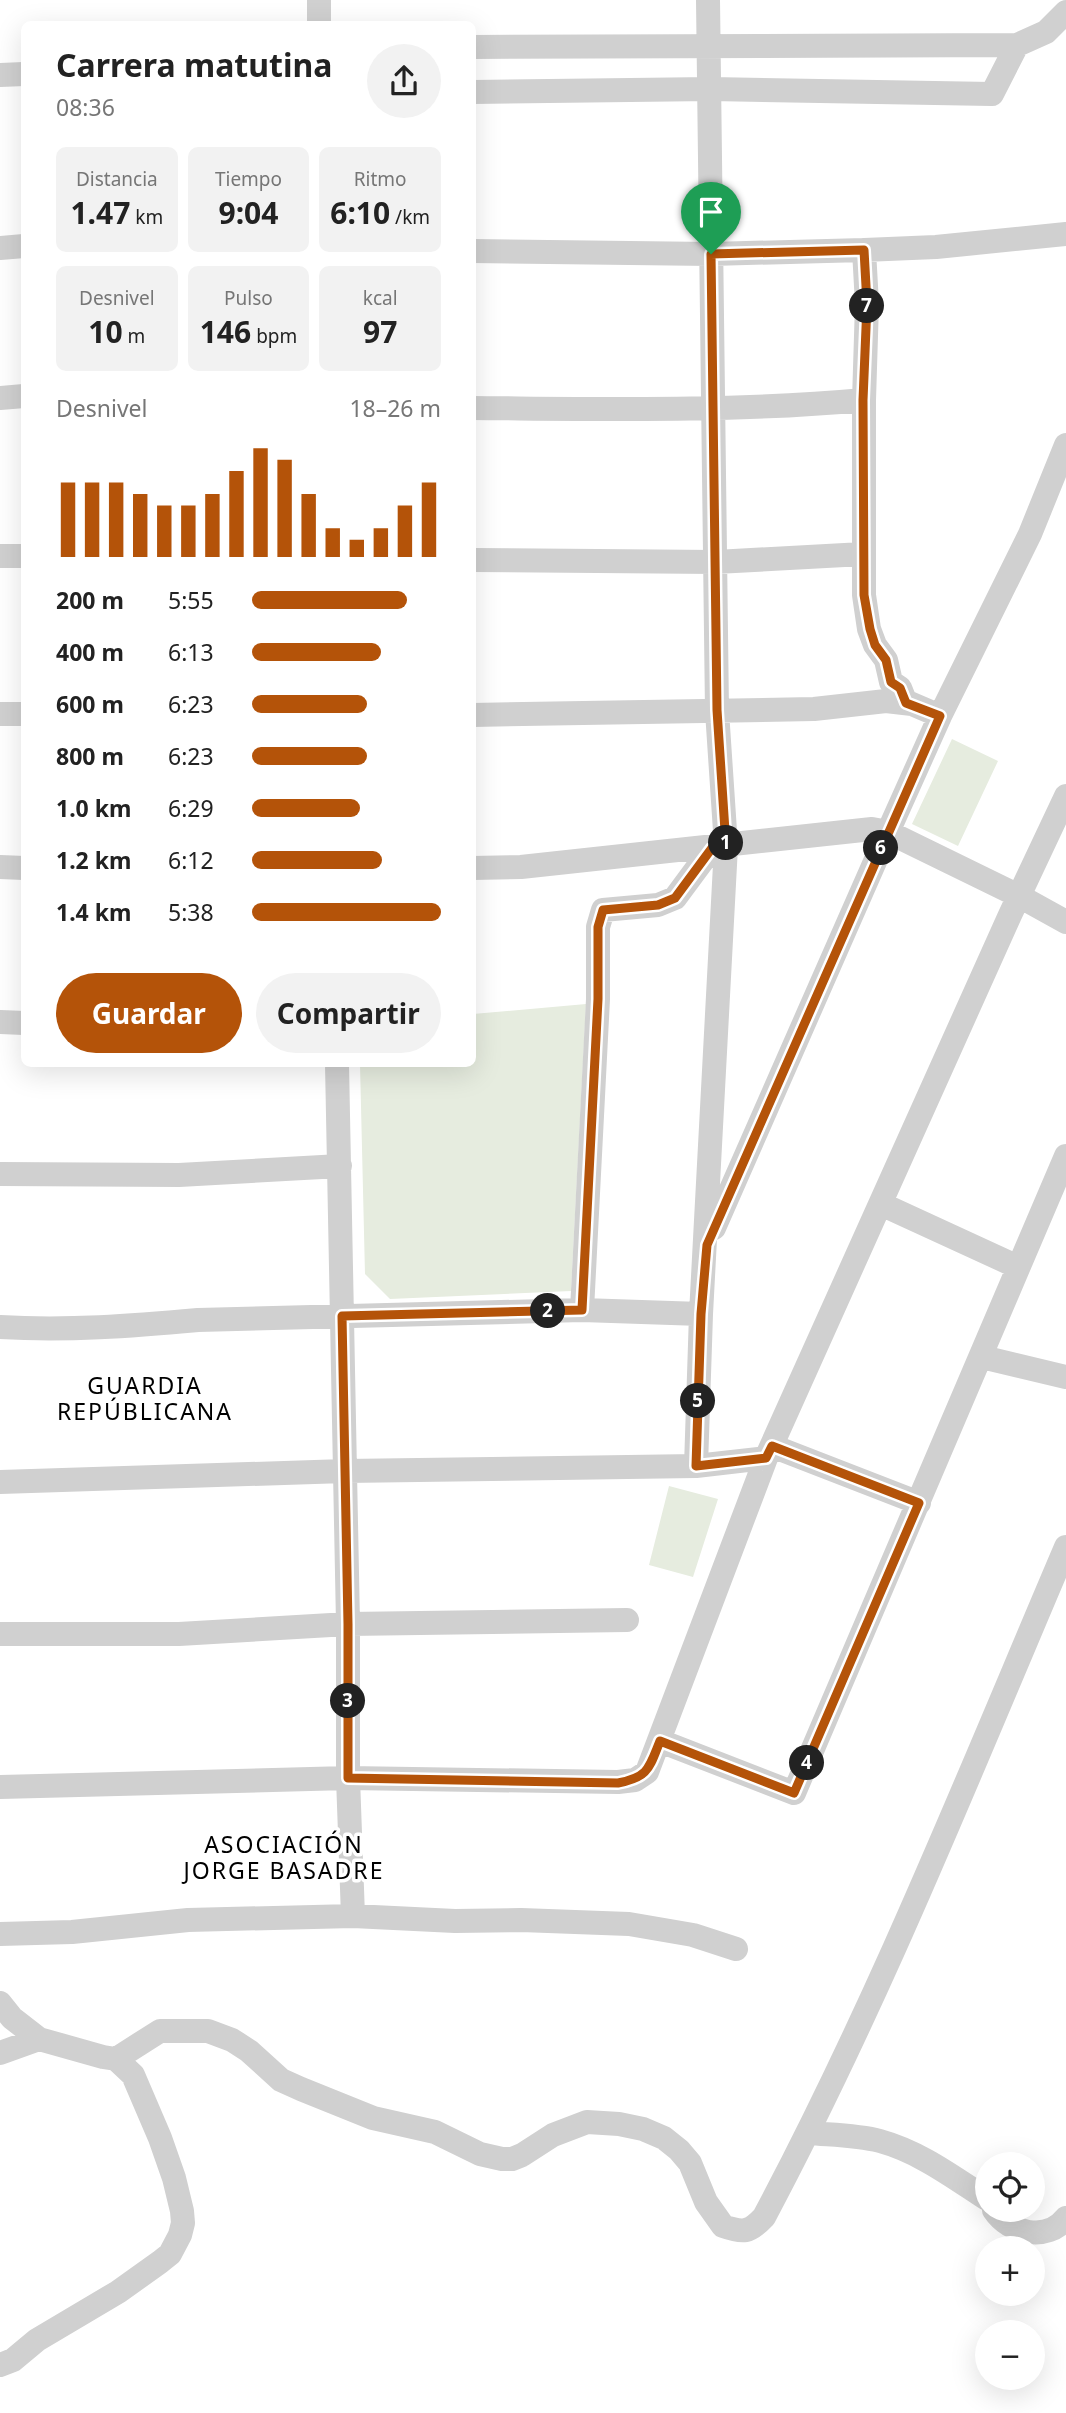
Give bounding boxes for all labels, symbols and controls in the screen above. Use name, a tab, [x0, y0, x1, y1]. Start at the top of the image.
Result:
text: Carrera matutina	[56, 43, 332, 86]
button: share	[367, 44, 441, 118]
text: 08:36	[56, 91, 115, 123]
text: Distancia	[76, 166, 158, 192]
text: Tiempo	[215, 166, 282, 192]
text: Ritmo	[354, 166, 407, 192]
pin	[681, 182, 741, 254]
text: 1.47	[70, 192, 130, 233]
text: 9:04	[219, 192, 278, 233]
text: 6:10	[330, 192, 390, 233]
icon: arrive	[692, 193, 730, 231]
text: km	[130, 204, 163, 230]
text: /km	[390, 204, 430, 230]
text: Desnivel	[79, 285, 155, 311]
text: Pulso	[224, 285, 273, 311]
text: kcal	[363, 285, 398, 311]
pin: 7	[850, 288, 884, 324]
text: 7	[861, 292, 872, 318]
text: 10	[88, 311, 123, 352]
text: 146	[200, 311, 251, 352]
text: 97	[363, 311, 397, 352]
text: m	[123, 323, 145, 349]
text: bpm	[251, 323, 297, 349]
text: Desnivel	[56, 392, 148, 424]
text: 18–26 m	[349, 392, 441, 424]
text: 200 m	[56, 584, 124, 616]
text: 5:55	[168, 584, 214, 616]
text: 400 m	[56, 636, 124, 668]
text: 6:13	[168, 636, 214, 668]
text: 600 m	[56, 688, 124, 720]
text: 6:23	[168, 688, 214, 720]
text: 800 m	[56, 740, 124, 772]
text: 6:23	[168, 740, 214, 772]
text: 1.0 km	[56, 792, 131, 824]
text: 6:29	[168, 792, 214, 824]
pin: 1	[708, 826, 744, 860]
text: 1	[720, 829, 731, 855]
pin: 6	[864, 830, 898, 866]
text: 6	[875, 834, 886, 860]
text: 1.2 km	[56, 844, 131, 876]
text: 6:12	[168, 844, 214, 876]
text: 1.4 km	[56, 896, 131, 928]
text: 5:38	[168, 896, 214, 928]
button: Guardar	[56, 973, 242, 1053]
button: Compartir	[256, 973, 441, 1053]
pin: 2	[530, 1294, 566, 1328]
text: 2	[542, 1297, 553, 1323]
district label: GUARDIA REPÚBLICANA	[57, 1369, 233, 1427]
pin: 5	[680, 1384, 716, 1418]
text: 5	[692, 1387, 703, 1413]
pin: 3	[330, 1684, 366, 1718]
text: 3	[342, 1687, 353, 1713]
pin: 4	[790, 1746, 824, 1780]
text: 4	[801, 1749, 812, 1775]
district label: ASOCIACIÓN JORGE BASADRE	[182, 1828, 384, 1886]
map controls	[975, 2152, 1045, 2390]
button: locate	[975, 2152, 1045, 2222]
button: +	[975, 2236, 1045, 2306]
button: −	[975, 2320, 1045, 2390]

